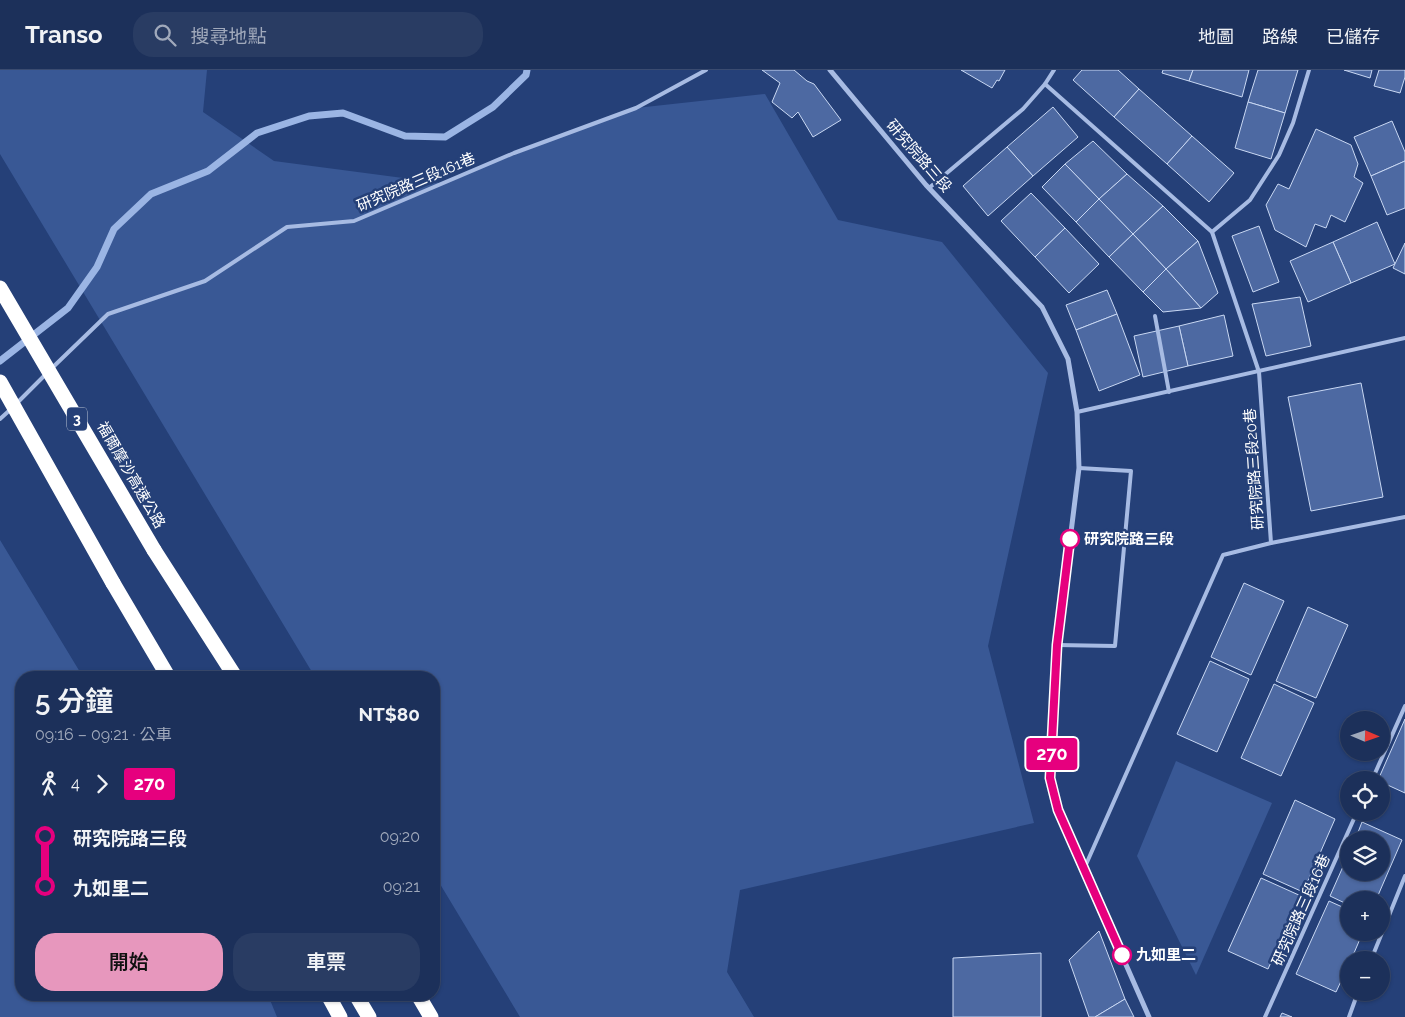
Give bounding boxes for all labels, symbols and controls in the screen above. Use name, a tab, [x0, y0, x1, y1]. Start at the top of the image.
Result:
search box	[133, 12, 483, 57]
text: Transo	[25, 20, 103, 49]
icon: search	[151, 21, 179, 49]
text: 搜尋地點	[191, 25, 267, 47]
text: 地圖	[1198, 26, 1234, 47]
text: 路線	[1262, 26, 1298, 47]
text: 已儲存	[1326, 26, 1380, 47]
street label: 研究院路三段	[883, 116, 955, 196]
street label: 研究院路三段161巷	[354, 149, 478, 215]
road number: 3	[67, 408, 87, 430]
street label: 研究院路三段20巷	[1241, 408, 1267, 530]
street label: 福爾摩沙高速公路	[93, 419, 169, 531]
marker: 研究院路三段	[1060, 529, 1080, 549]
place label: 研究院路三段	[1084, 530, 1174, 548]
text: 5 分鐘	[35, 685, 113, 718]
text: NT$80	[359, 703, 420, 725]
north arrow	[1340, 711, 1390, 761]
map controls	[1340, 711, 1390, 1001]
text: 09:16 – 09:21 · 公車	[35, 725, 172, 744]
line badge: 270	[1023, 738, 1081, 770]
text: 270	[1036, 743, 1068, 764]
icon: walk	[35, 770, 63, 798]
icon: forward	[88, 770, 116, 798]
button: locate	[1340, 771, 1390, 821]
text: 270	[134, 773, 165, 794]
text: 4	[71, 774, 80, 793]
text: 研究院路三段	[73, 827, 187, 849]
text: 09:20	[380, 827, 420, 846]
button: layers	[1340, 831, 1390, 881]
street label: 研究院路三段16巷	[1268, 851, 1334, 969]
text: 九如里二	[73, 877, 149, 899]
text: 09:21	[383, 877, 420, 896]
button: +	[1340, 891, 1390, 941]
button: 開始	[35, 933, 223, 991]
button: 車票	[233, 933, 420, 991]
marker: 九如里二	[1112, 945, 1132, 965]
place label: 九如里二	[1136, 946, 1196, 964]
button: −	[1340, 951, 1390, 1001]

